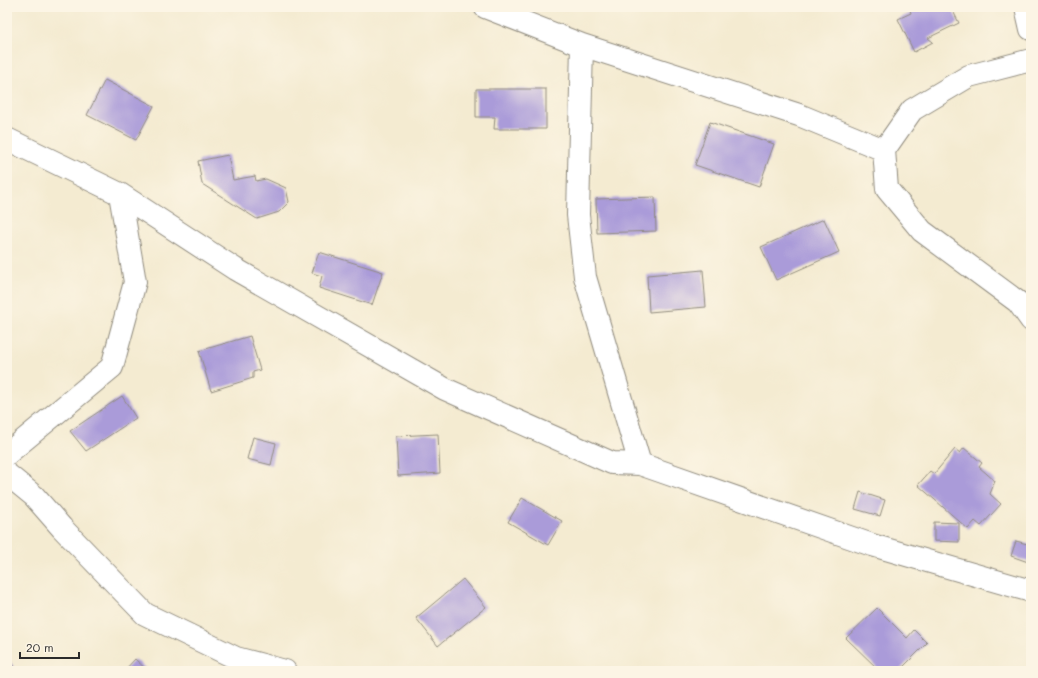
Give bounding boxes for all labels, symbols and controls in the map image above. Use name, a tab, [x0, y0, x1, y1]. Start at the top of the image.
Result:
scale bar	[20, 634, 79, 660]
text: 20 m	[26, 639, 54, 655]

